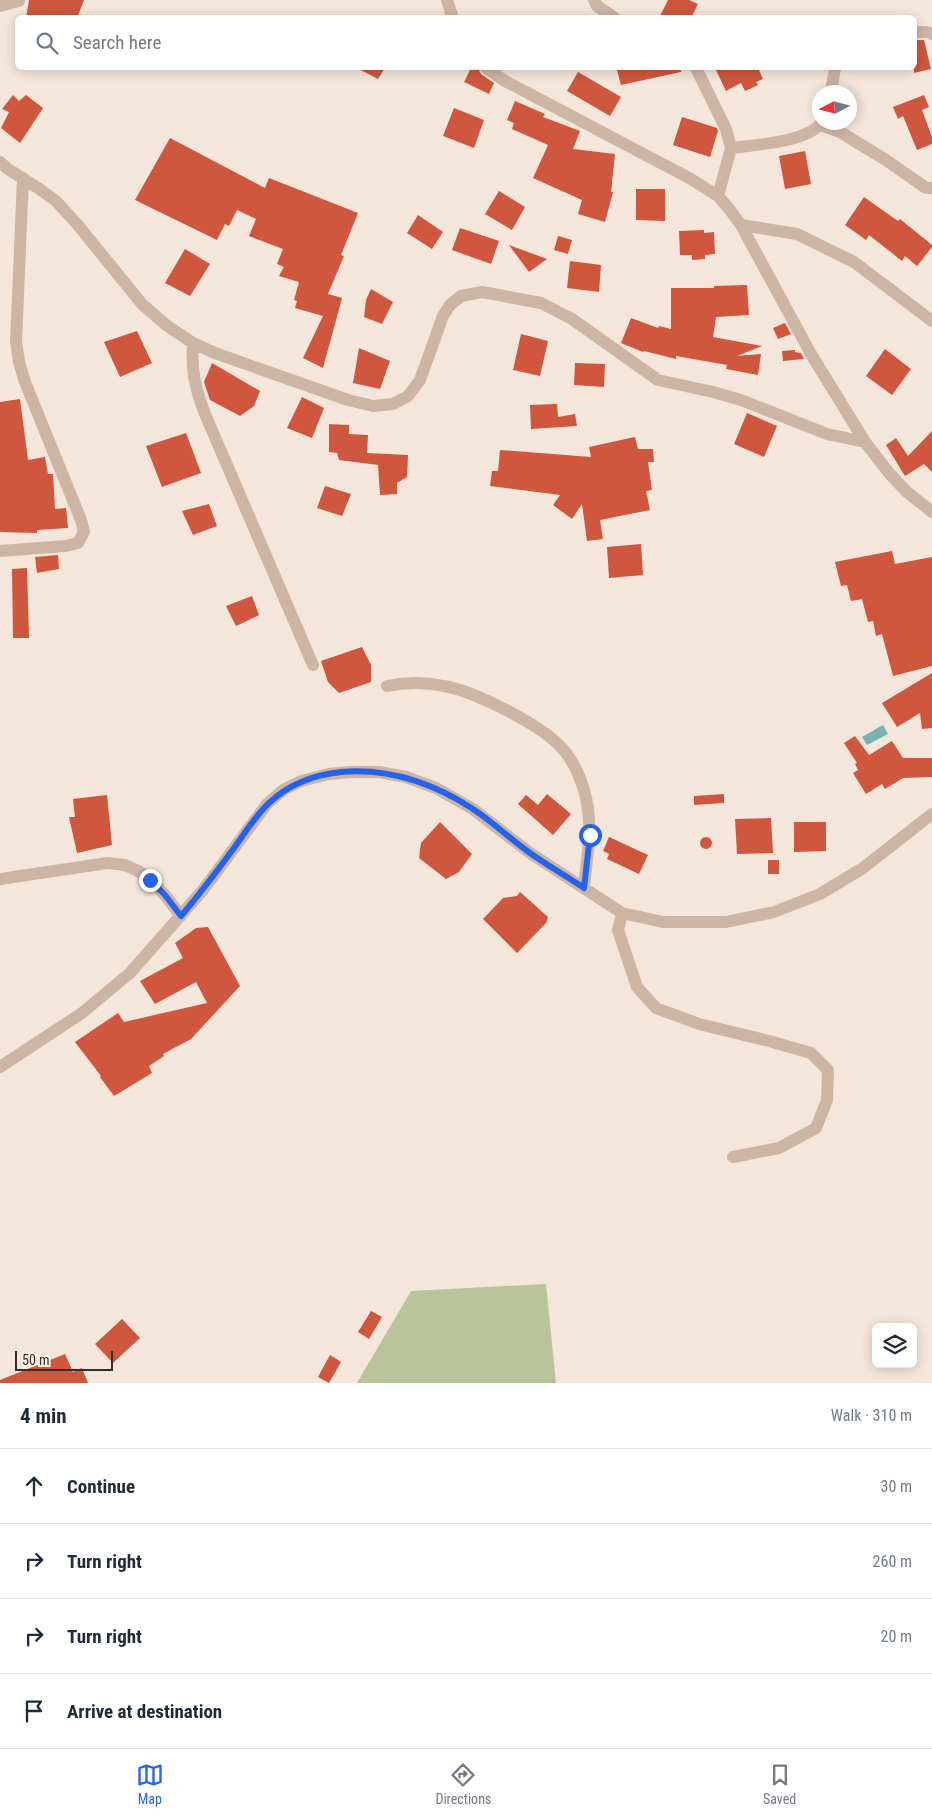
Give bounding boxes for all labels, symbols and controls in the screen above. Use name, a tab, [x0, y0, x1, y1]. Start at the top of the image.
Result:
search box	[15, 15, 917, 70]
icon: search	[33, 29, 61, 57]
text: Search here	[73, 31, 161, 54]
north arrow	[812, 85, 857, 130]
route start	[579, 824, 602, 847]
route end	[139, 869, 162, 892]
map controls	[872, 1323, 917, 1368]
button: layers	[872, 1323, 917, 1368]
scale bar	[15, 1348, 112, 1371]
text: 50 m	[22, 1352, 50, 1368]
text: 4 min	[20, 1404, 67, 1428]
text: Walk · 310 m	[831, 1406, 912, 1425]
icon: ahead	[20, 1472, 48, 1500]
text: Continue	[67, 1475, 135, 1498]
text: 30 m	[880, 1477, 912, 1496]
icon: right	[20, 1547, 48, 1575]
text: Turn right	[67, 1550, 142, 1573]
text: 260 m	[873, 1552, 912, 1571]
icon: right	[20, 1622, 48, 1650]
text: Turn right	[67, 1625, 142, 1648]
text: 20 m	[880, 1627, 912, 1646]
icon: arrive	[20, 1697, 48, 1725]
text: Arrive at destination	[67, 1700, 222, 1723]
tab: Map	[136, 1761, 164, 1807]
tab: Directions	[435, 1761, 491, 1807]
tab: Saved	[763, 1761, 796, 1807]

